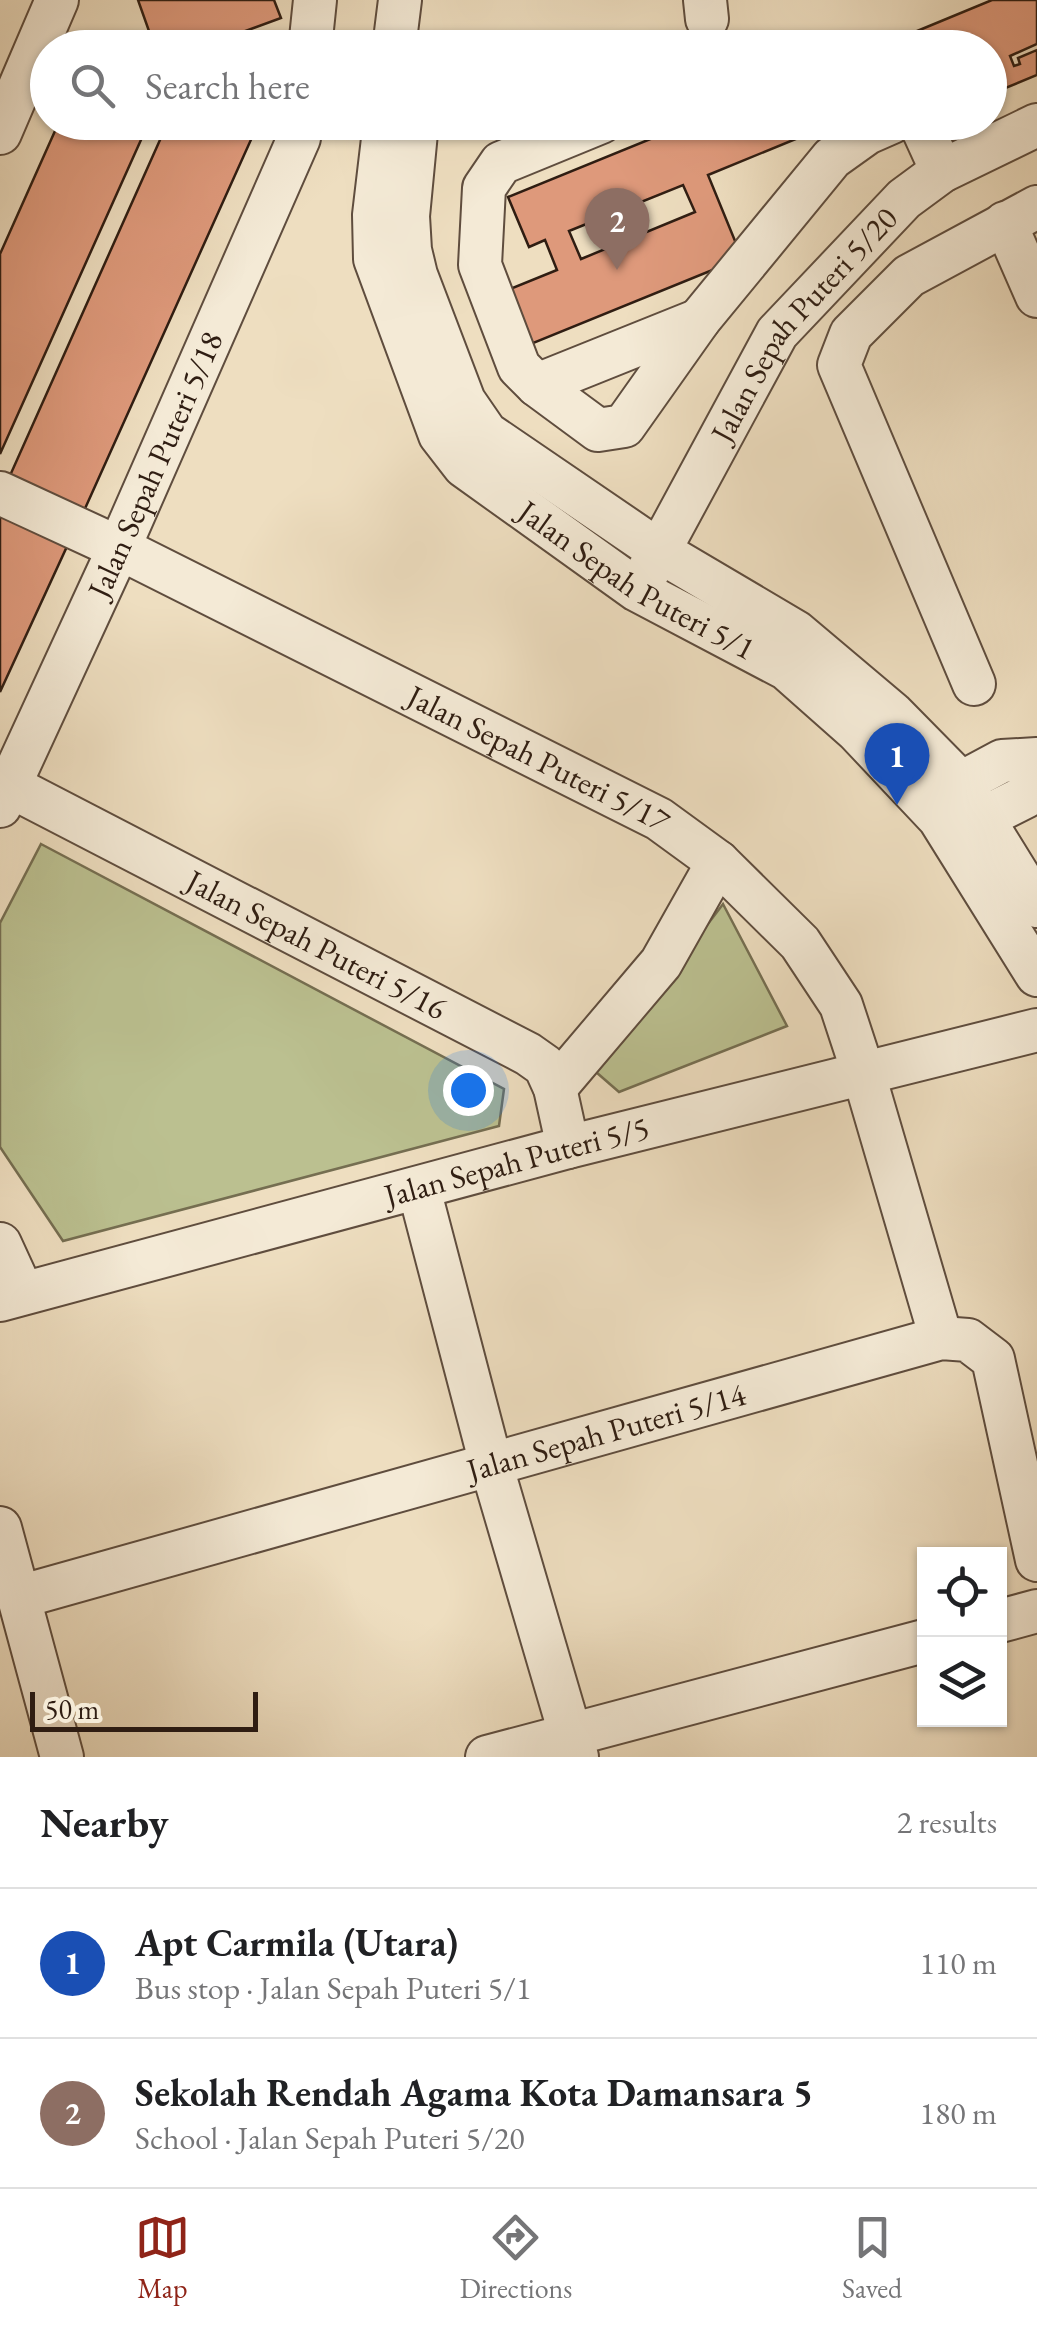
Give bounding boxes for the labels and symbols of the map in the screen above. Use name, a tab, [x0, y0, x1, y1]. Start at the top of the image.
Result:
pin: 2	[584, 188, 650, 270]
street label: Jalan Sepah Puteri 5/20	[699, 198, 907, 452]
street label: Jalan Sepah Puteri 5/18	[77, 325, 233, 607]
street label: Jalan Sepah Puteri 5/1	[507, 489, 762, 669]
street label: Jalan Sepah Puteri 5/17	[398, 674, 679, 841]
pin: 1	[864, 722, 930, 805]
street label: Jalan Sepah Puteri 5/16	[176, 858, 454, 1029]
your location	[443, 1065, 494, 1116]
street label: Jalan Sepah Puteri 5/5	[377, 1107, 653, 1217]
street label: Jalan Sepah Puteri 5/14	[459, 1373, 751, 1492]
scale bar	[30, 1687, 258, 1732]

